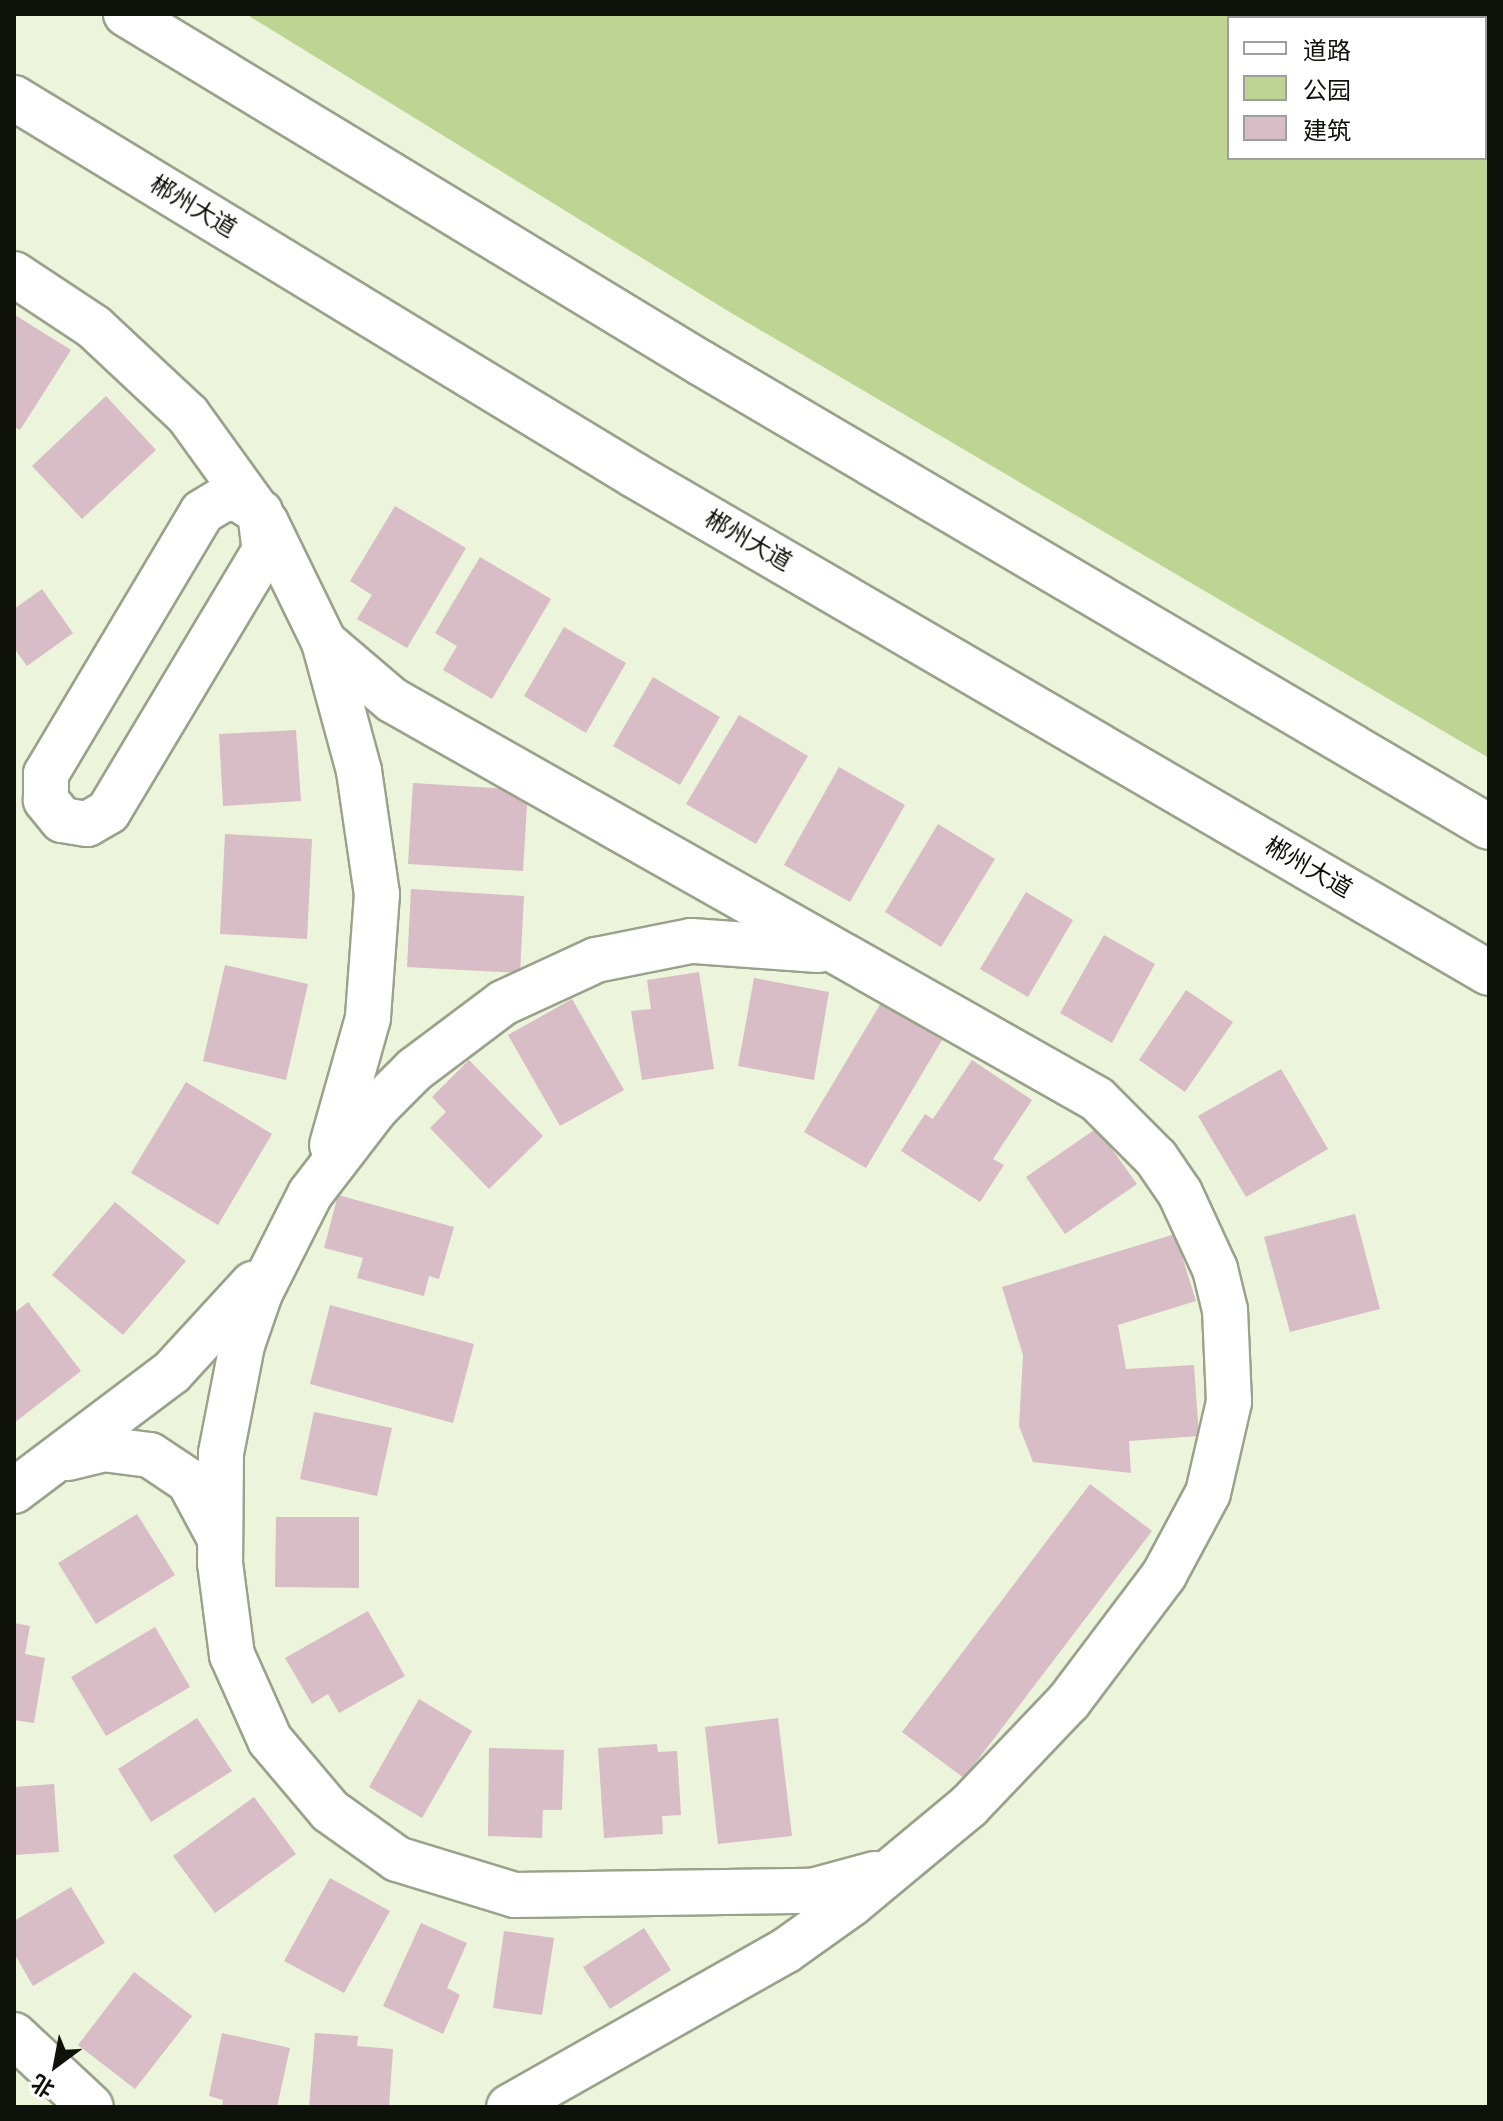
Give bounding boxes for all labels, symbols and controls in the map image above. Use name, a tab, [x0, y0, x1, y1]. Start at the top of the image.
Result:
legend	[1227, 16, 1487, 160]
text: 道路	[1303, 37, 1351, 65]
text: 公园	[1303, 77, 1351, 105]
text: 建筑	[1303, 117, 1351, 145]
street label: 郴州大道	[144, 170, 242, 244]
street label: 郴州大道	[699, 505, 797, 577]
street label: 郴州大道	[1259, 832, 1357, 904]
north arrow	[16, 2025, 96, 2105]
text: 北	[27, 2069, 59, 2102]

